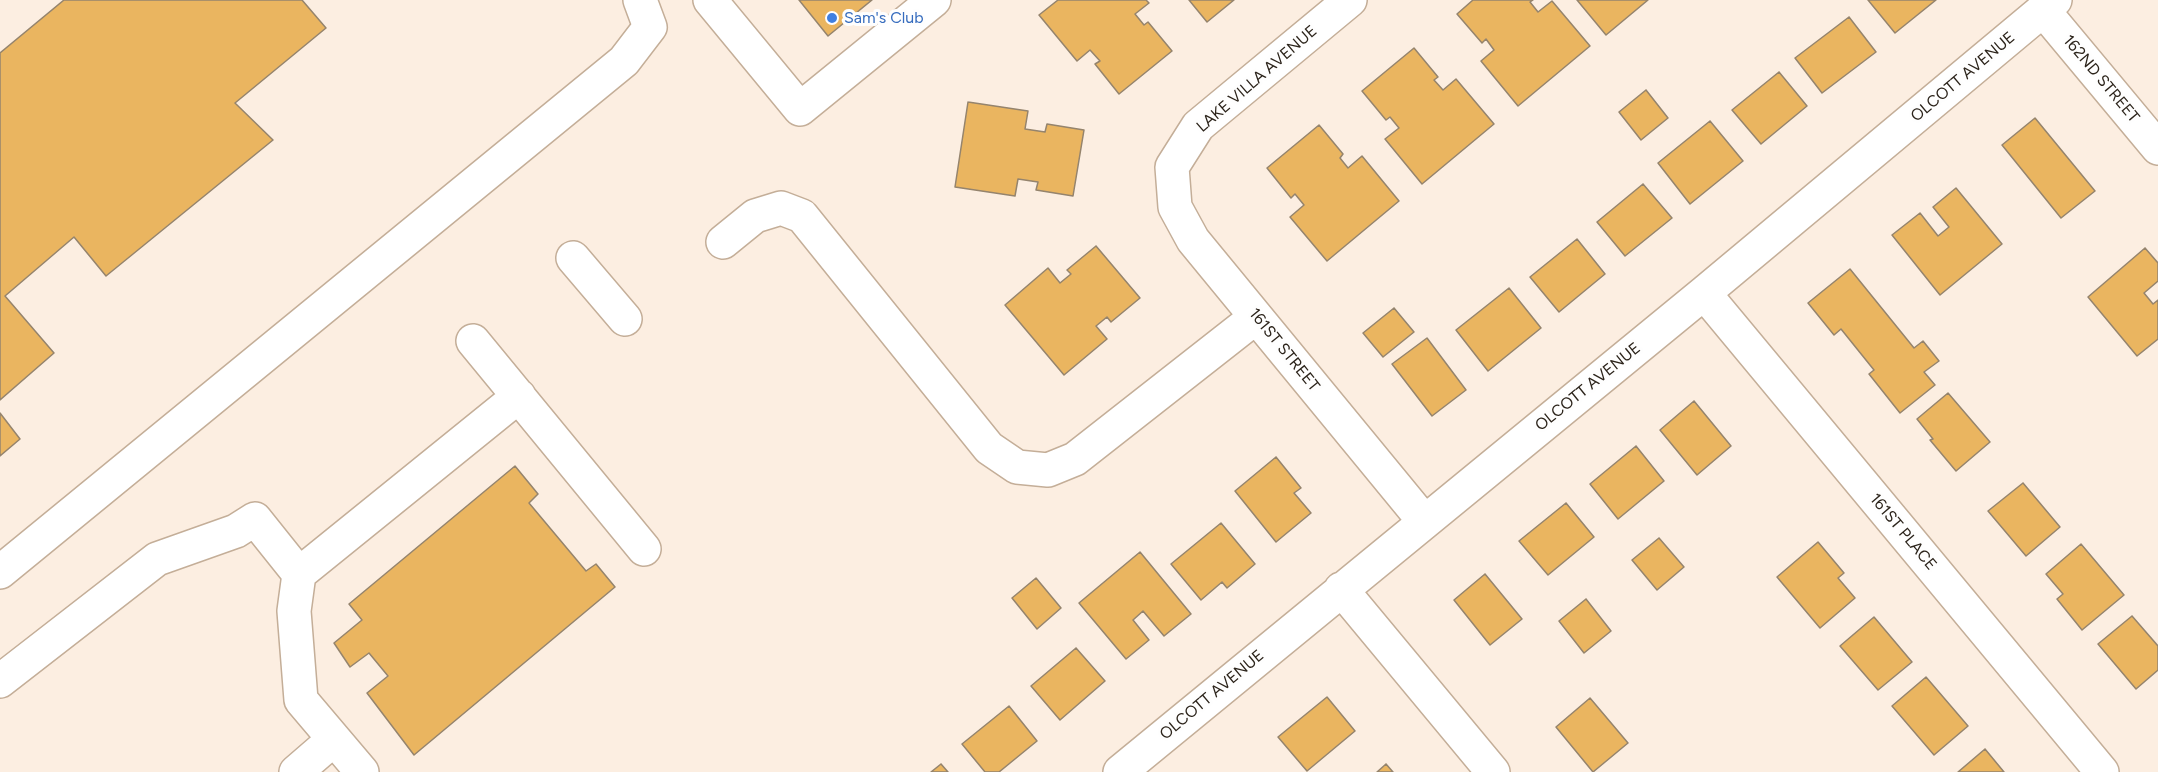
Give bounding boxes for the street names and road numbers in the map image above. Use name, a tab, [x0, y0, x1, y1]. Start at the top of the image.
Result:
street label: LAKE VILLA AVENUE	[1193, 22, 1321, 136]
street label: OLCOTT AVENUE	[1907, 28, 2019, 126]
street label: 162ND STREET	[2059, 31, 2143, 127]
street label: 161ST STREET	[1245, 305, 1323, 395]
street label: OLCOTT AVENUE	[1531, 339, 1645, 435]
street label: 161ST PLACE	[1865, 490, 1941, 574]
street label: OLCOTT AVENUE	[1156, 646, 1268, 744]

